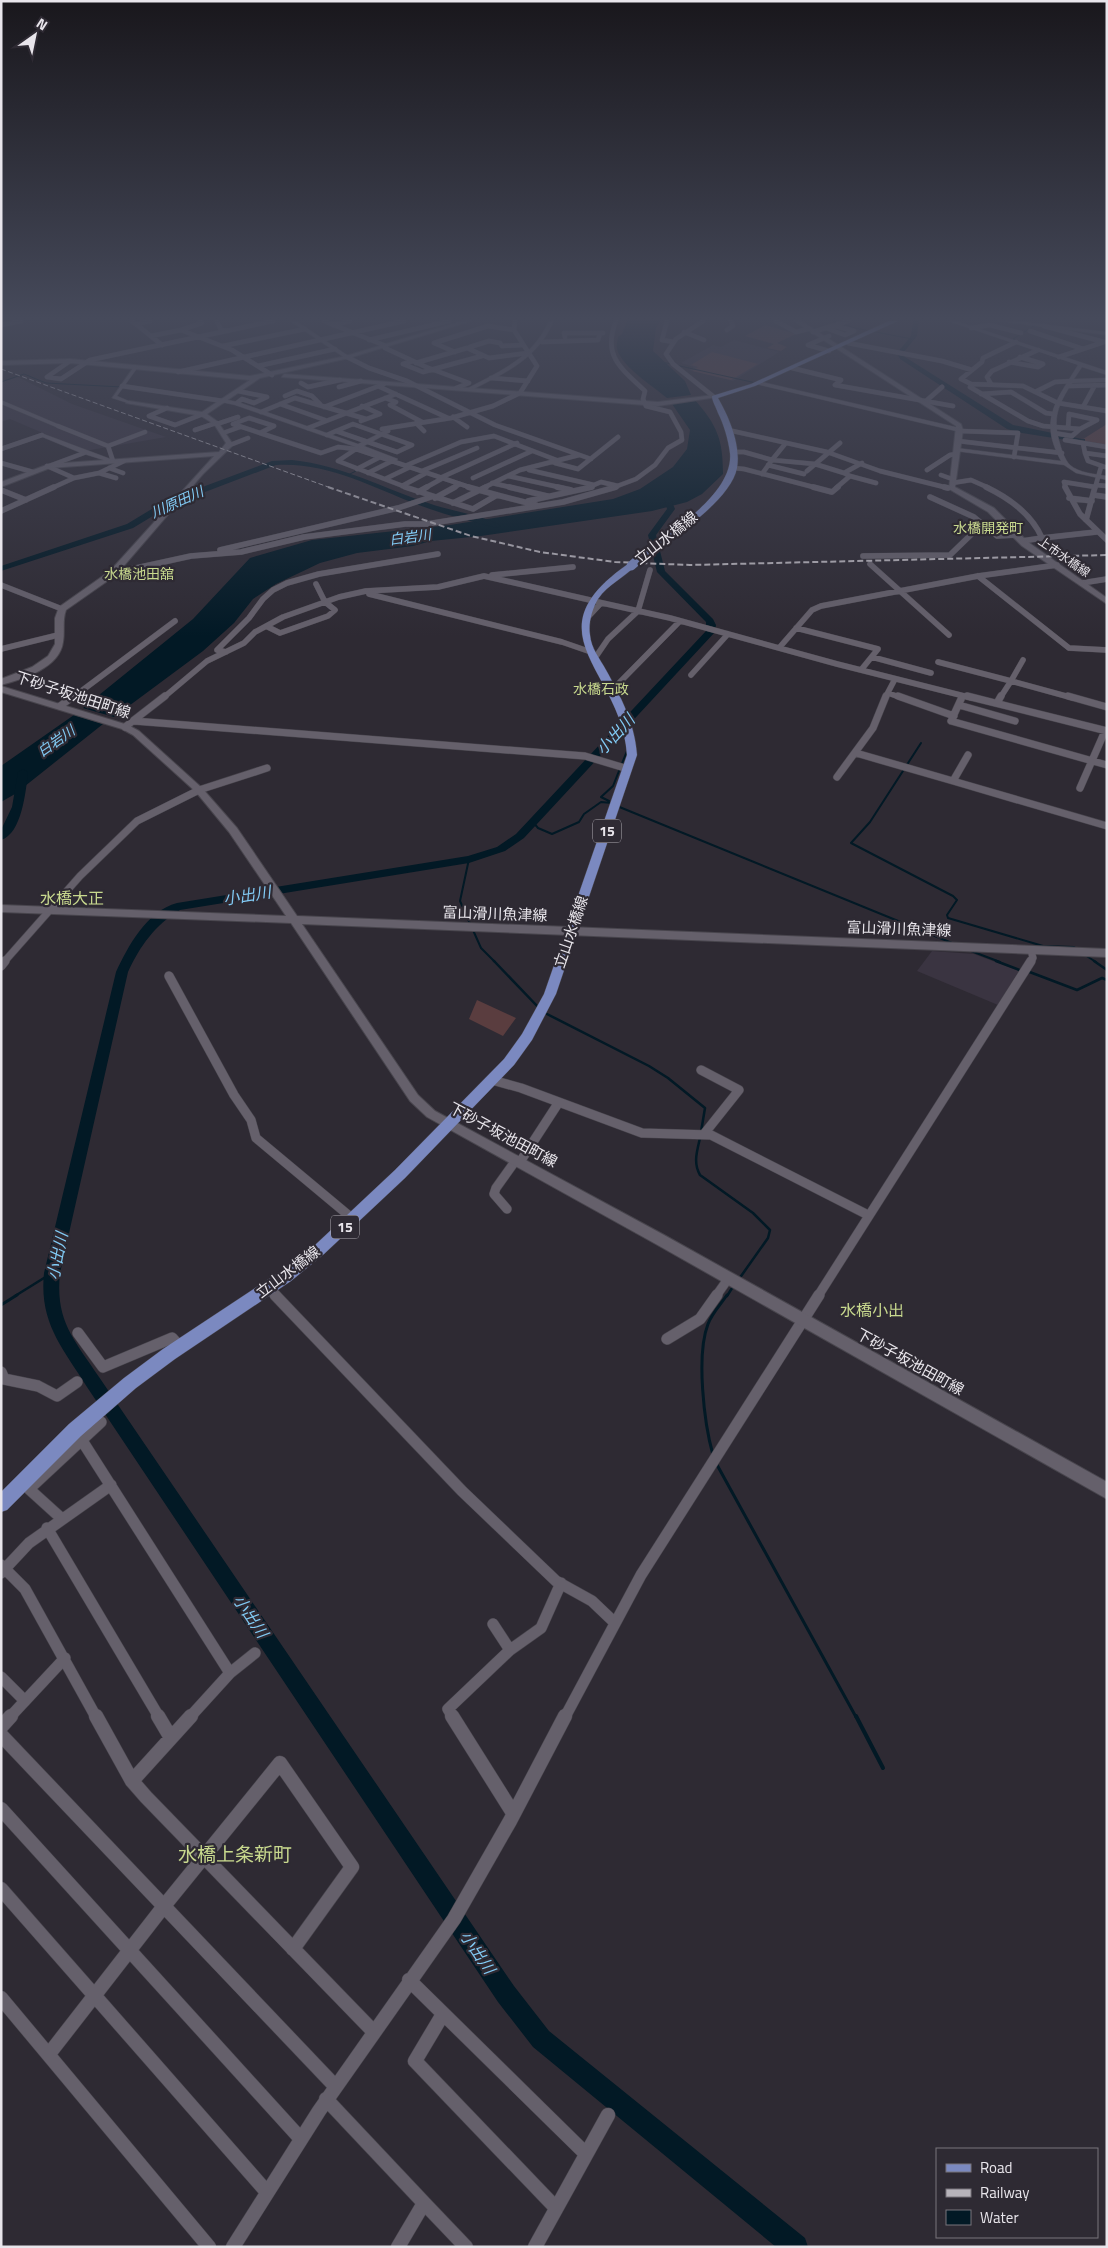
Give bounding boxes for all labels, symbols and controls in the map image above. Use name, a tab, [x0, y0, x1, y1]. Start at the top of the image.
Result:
north arrow	[10, 10, 60, 60]
text: N	[33, 12, 52, 35]
water label: 川原田川	[147, 480, 208, 523]
street label: 立山水橋線	[629, 505, 702, 570]
district label: 水橋開発町	[953, 517, 1023, 538]
water label: 白岩川	[388, 523, 434, 550]
street label: 上市水橋線	[1034, 532, 1094, 582]
district label: 水橋池田舘	[104, 563, 174, 584]
street label: 下砂子坂池田町線	[13, 665, 134, 724]
district label: 水橋石政	[573, 678, 629, 699]
water label: 小出川	[590, 707, 642, 760]
water label: 白岩川	[32, 719, 81, 761]
road number: 15	[593, 819, 621, 842]
water label: 小出川	[221, 879, 275, 911]
district label: 水橋大正	[40, 886, 104, 910]
street label: 立山水橋線	[547, 893, 594, 971]
street label: 富山滑川魚津線	[442, 900, 548, 927]
street label: 富山滑川魚津線	[846, 915, 952, 942]
street label: 下砂子坂池田町線	[445, 1096, 562, 1173]
road number: 15	[331, 1216, 359, 1238]
water label: 小出川	[41, 1228, 74, 1282]
street label: 立山水橋線	[251, 1240, 325, 1303]
district label: 水橋小出	[840, 1298, 904, 1322]
street label: 下砂子坂池田町線	[852, 1322, 968, 1401]
water label: 小出川	[228, 1589, 275, 1644]
district label: 水橋上条新町	[178, 1839, 292, 1868]
water label: 小出川	[455, 1925, 502, 1980]
legend	[936, 2148, 1098, 2238]
text: Road	[980, 2156, 1012, 2179]
text: Railway	[980, 2181, 1030, 2204]
text: Water	[980, 2206, 1019, 2229]

